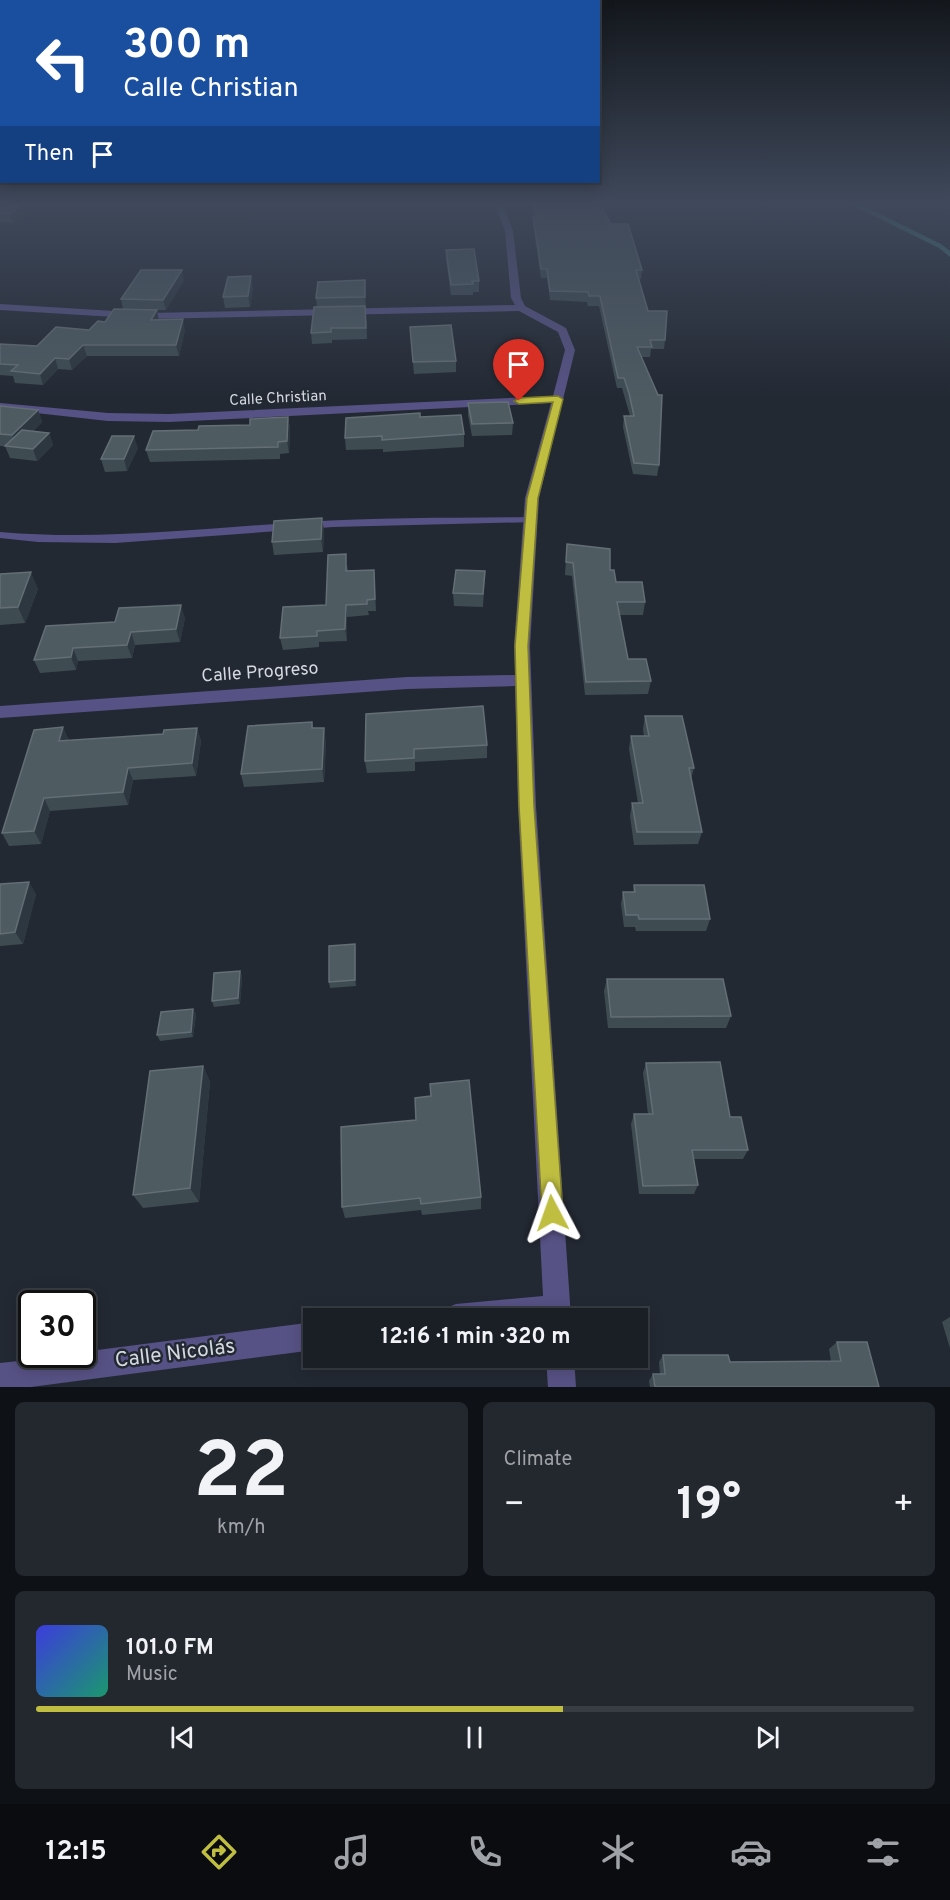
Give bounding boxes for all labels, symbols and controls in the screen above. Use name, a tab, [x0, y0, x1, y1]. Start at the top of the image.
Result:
text: 300 m	[123, 20, 250, 73]
icon: left	[24, 24, 102, 102]
text: Calle Christian	[123, 72, 299, 106]
icon: arrive	[86, 138, 119, 171]
text: Then	[24, 141, 74, 168]
pin	[493, 339, 544, 401]
icon: arrive	[502, 348, 535, 381]
street label: Calle Christian	[229, 387, 327, 411]
street label: Calle Progreso	[201, 657, 319, 689]
position arrow	[520, 1181, 584, 1245]
speed limit sign: 30	[18, 1290, 96, 1368]
text: 12:16 · 1 min · 320 m	[380, 1324, 571, 1351]
street label: Calle Nicolás	[113, 1333, 237, 1375]
text: 22	[194, 1426, 289, 1525]
text: Climate	[504, 1447, 572, 1473]
text: 19°	[677, 1478, 741, 1535]
text: −	[504, 1485, 525, 1527]
text: +	[893, 1485, 914, 1527]
text: km/h	[217, 1515, 266, 1541]
text: 101.0 FM	[126, 1635, 214, 1662]
text: Music	[126, 1662, 178, 1688]
icon: previous	[166, 1721, 199, 1754]
icon: pause	[458, 1721, 491, 1754]
icon: next	[751, 1721, 784, 1754]
icon: directions	[198, 1831, 240, 1873]
icon: music	[331, 1831, 373, 1873]
icon: phone	[464, 1831, 506, 1873]
icon: climate	[597, 1831, 639, 1873]
icon: car	[730, 1831, 772, 1873]
icon: filters	[862, 1831, 904, 1873]
text: 12:15	[45, 1835, 107, 1869]

